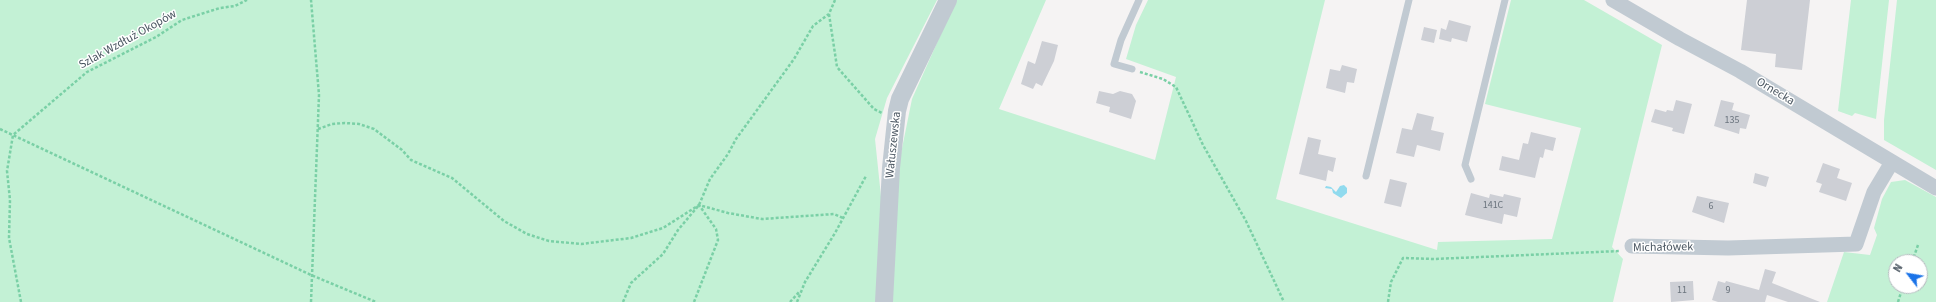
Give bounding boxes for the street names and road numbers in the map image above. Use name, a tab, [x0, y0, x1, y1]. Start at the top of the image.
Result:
street label: Szlak Wzdłuż Okopów	[77, 7, 179, 73]
street label: Ornecka	[1753, 75, 1797, 109]
street label: Wałuszewska	[883, 111, 905, 179]
street label: Michałówek	[1633, 240, 1693, 256]

